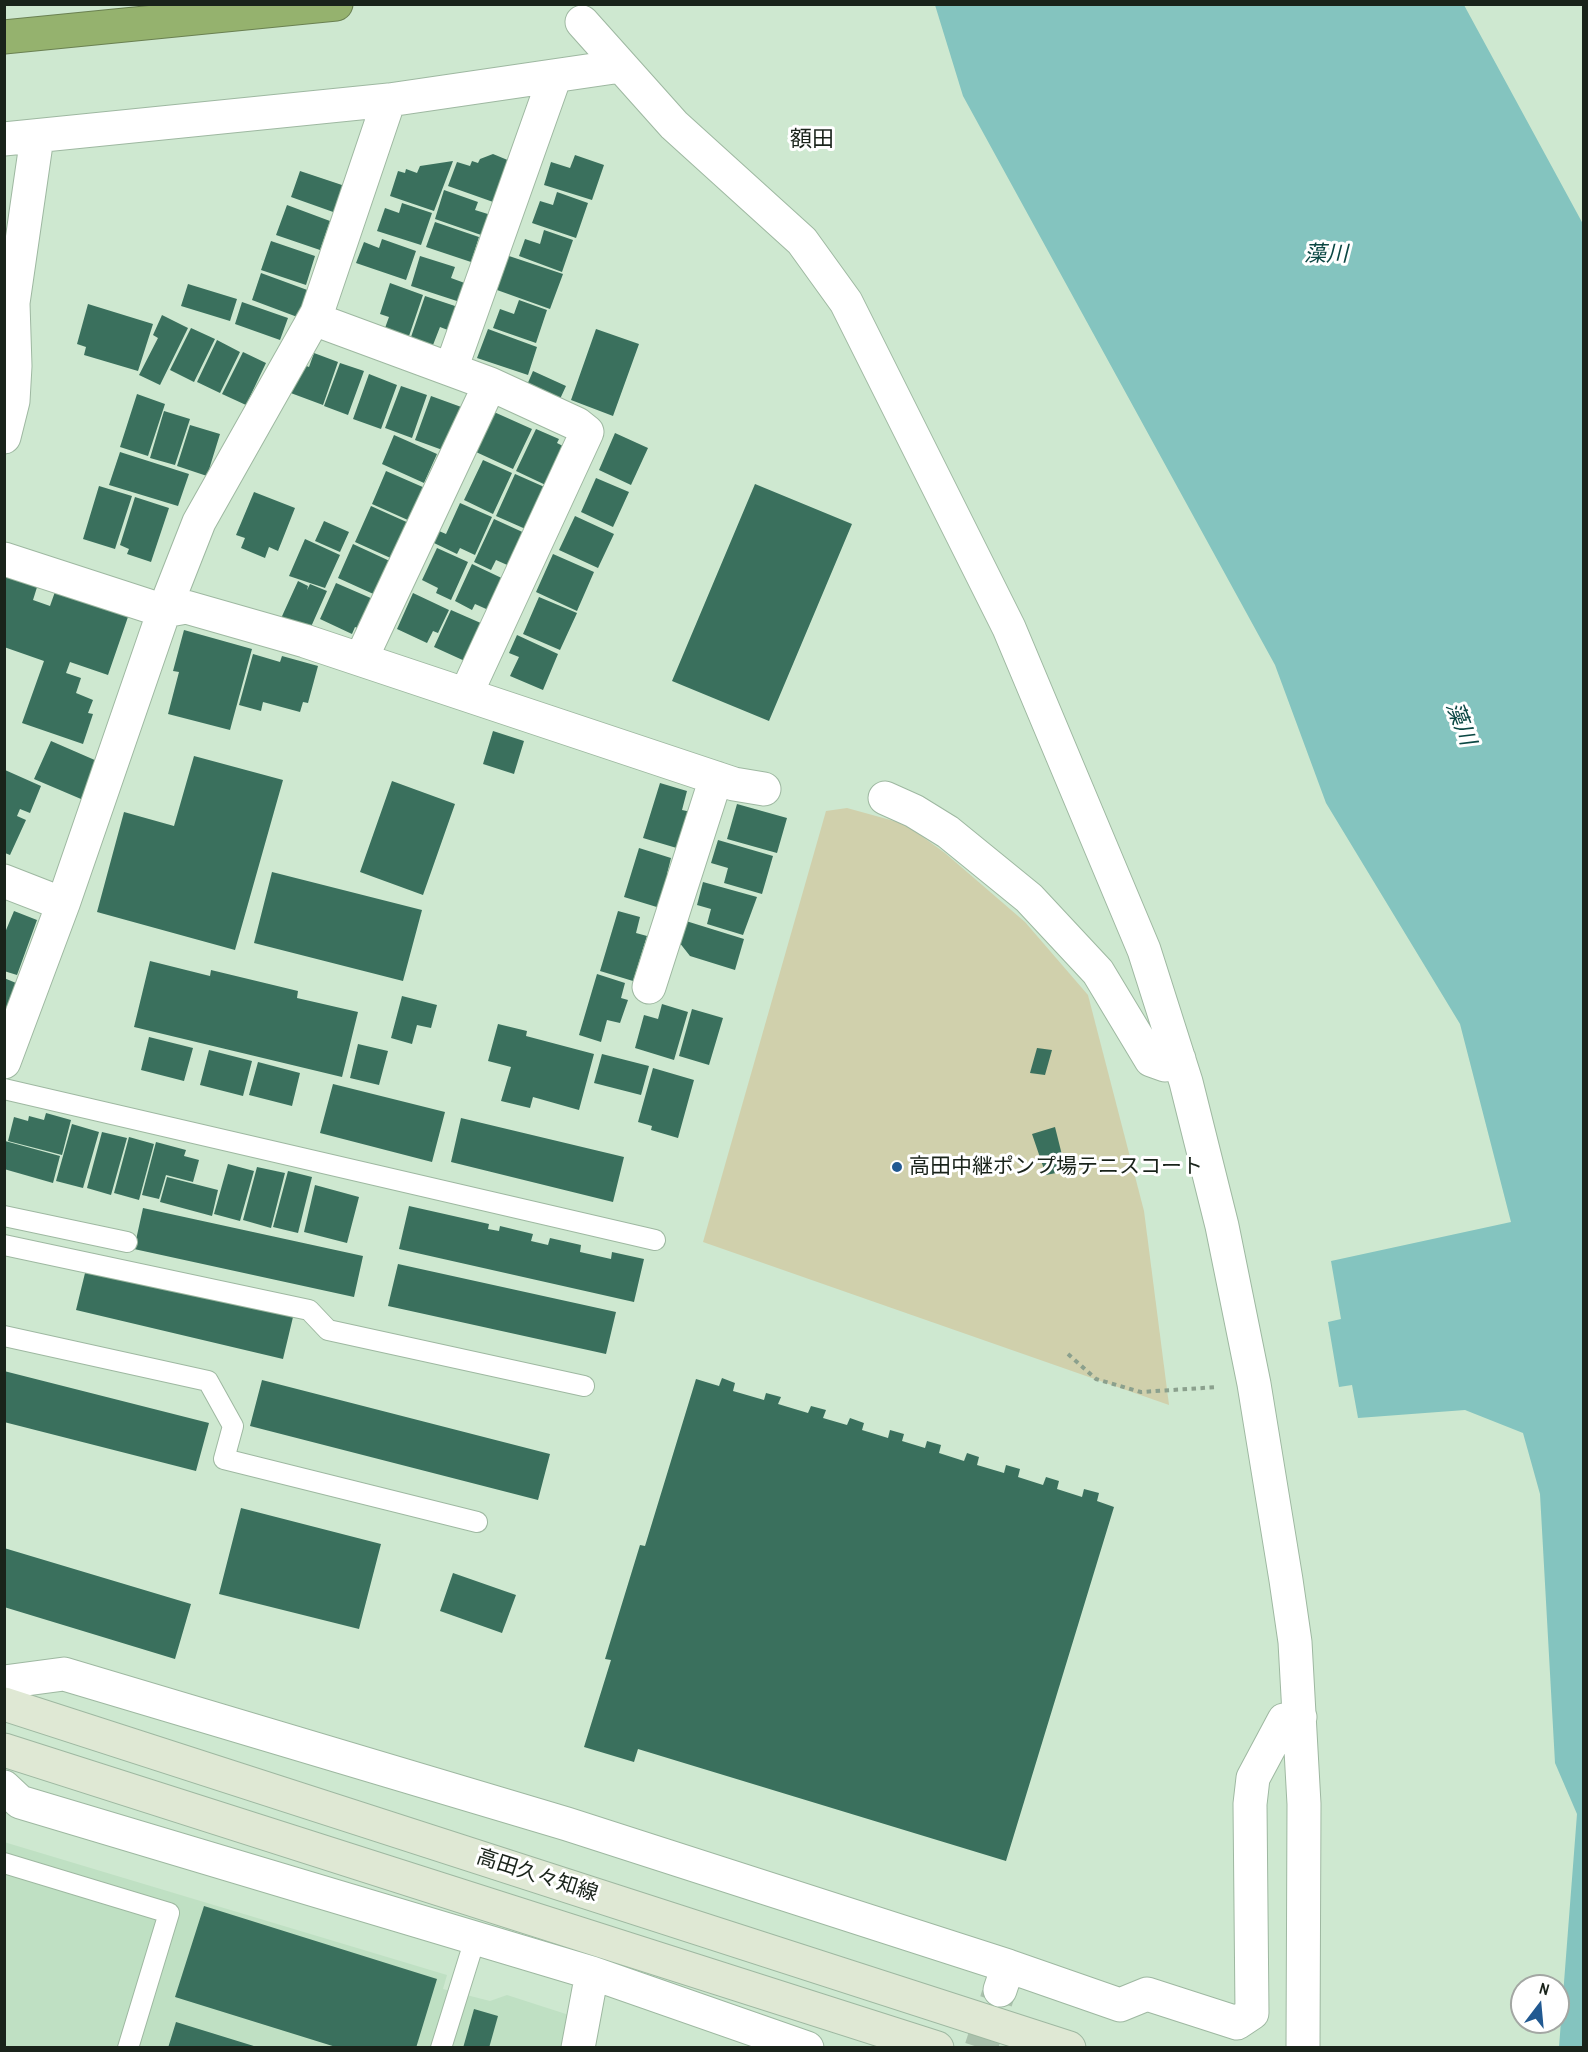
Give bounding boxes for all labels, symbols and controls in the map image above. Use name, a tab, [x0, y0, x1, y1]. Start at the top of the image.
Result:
district label: 額田	[790, 127, 834, 153]
water label: 藻川	[1304, 242, 1348, 268]
water label: 藻川	[1440, 699, 1480, 749]
place label: 高田中継ポンプ場テニスコート	[909, 1154, 1203, 1180]
marker: 高田中継ポンプ場テニスコート	[890, 1160, 904, 1174]
street label: 高田久々知線	[473, 1845, 601, 1907]
north arrow	[1510, 1974, 1570, 2034]
text: N	[1537, 1977, 1552, 2000]

